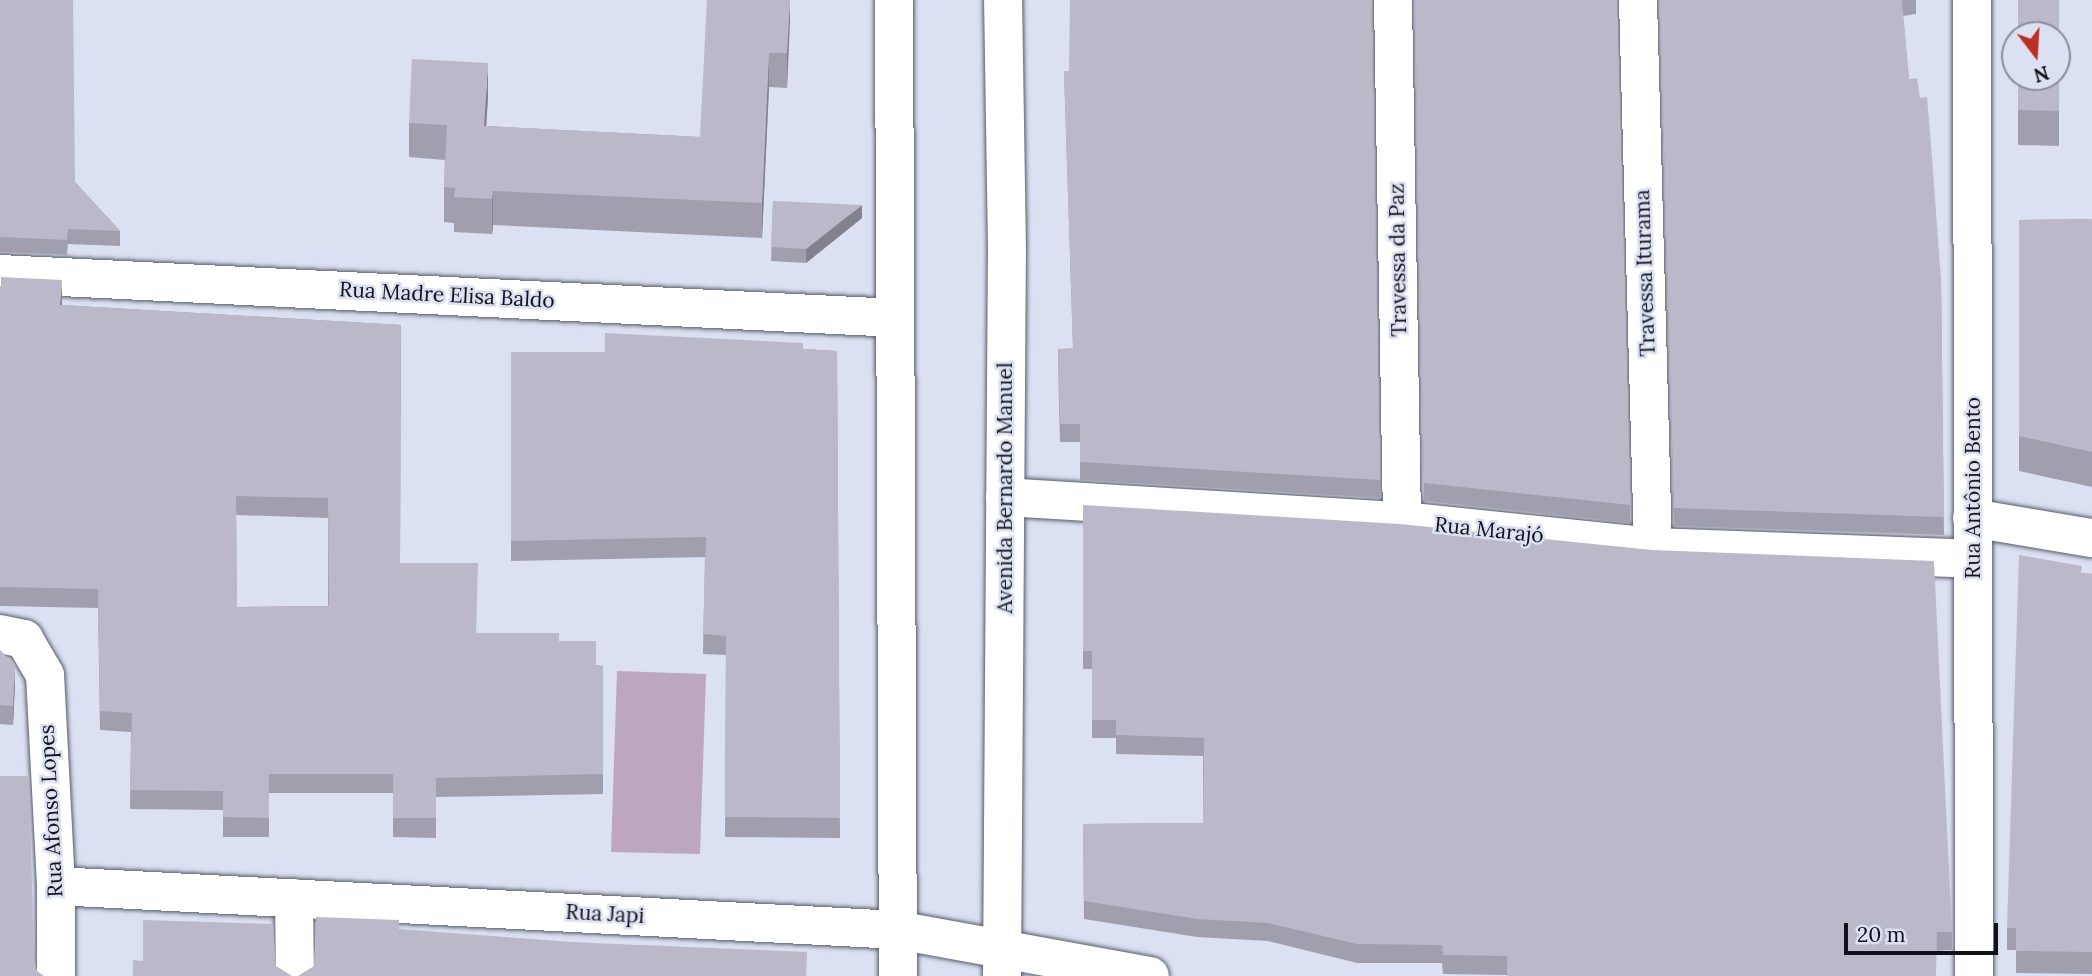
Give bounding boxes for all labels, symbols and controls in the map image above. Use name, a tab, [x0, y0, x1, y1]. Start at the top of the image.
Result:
north arrow	[2001, 21, 2071, 91]
text: N	[2031, 61, 2052, 88]
street label: Travessa da Paz	[1384, 183, 1412, 337]
street label: Travessa Iturama	[1629, 189, 1661, 357]
street label: Rua Madre Elisa Baldo	[339, 277, 555, 313]
street label: Avenida Bernardo Manuel	[992, 362, 1018, 614]
street label: Rua Antônio Bento	[1960, 397, 1986, 579]
street label: Rua Marajó	[1433, 512, 1545, 548]
street label: Rua Afonso Lopes	[34, 724, 68, 898]
street label: Rua Japi	[565, 899, 645, 929]
scale bar	[1847, 909, 2001, 953]
text: 20 m	[1857, 921, 1906, 948]

